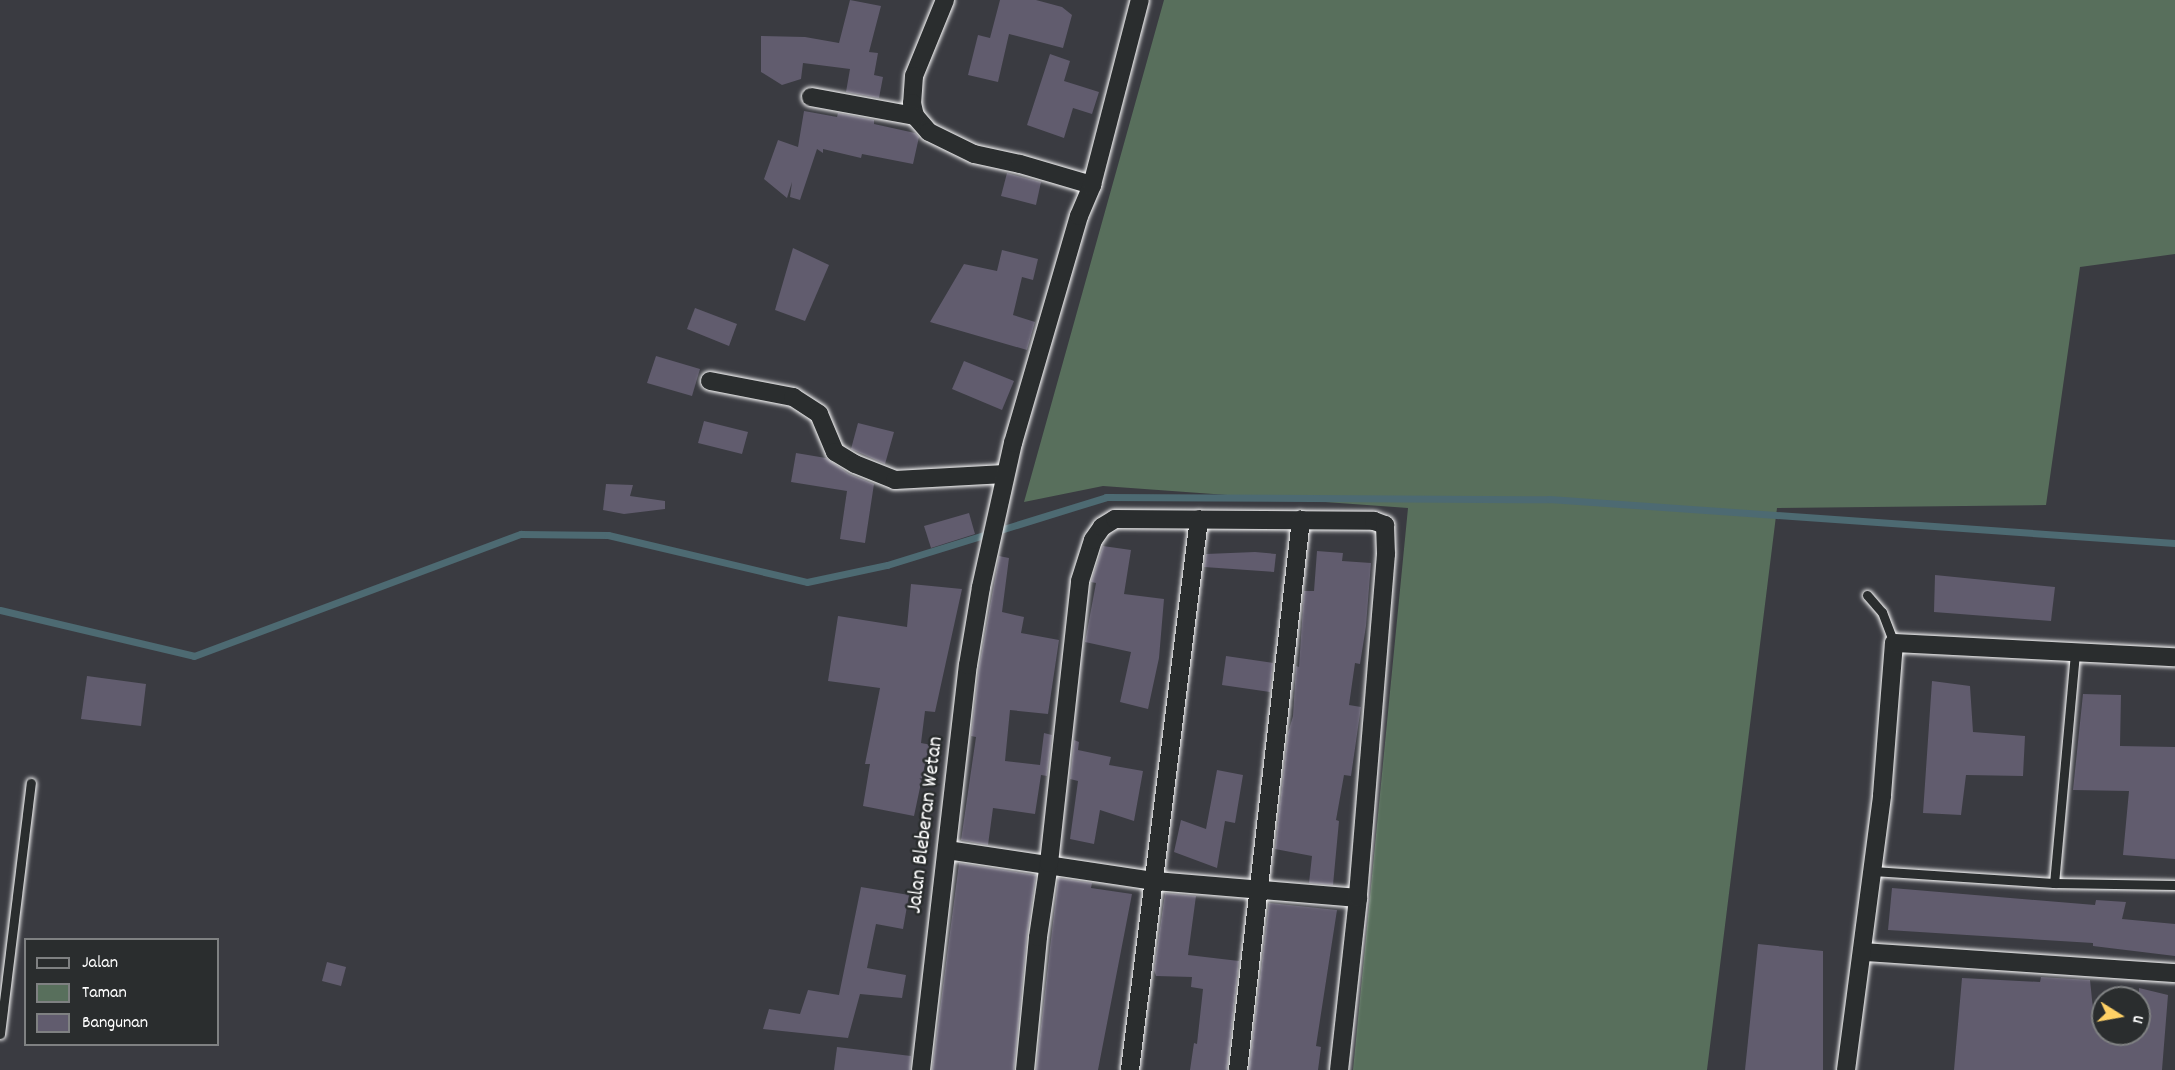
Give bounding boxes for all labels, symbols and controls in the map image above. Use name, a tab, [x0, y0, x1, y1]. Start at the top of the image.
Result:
street label: Jalan Bleberan Wetan	[902, 735, 950, 915]
legend	[24, 938, 219, 1046]
text: Jalan	[82, 951, 118, 976]
text: Taman	[82, 981, 127, 1006]
north arrow	[2091, 986, 2151, 1046]
text: Bangunan	[82, 1011, 148, 1036]
text: U	[2125, 1013, 2149, 1025]

